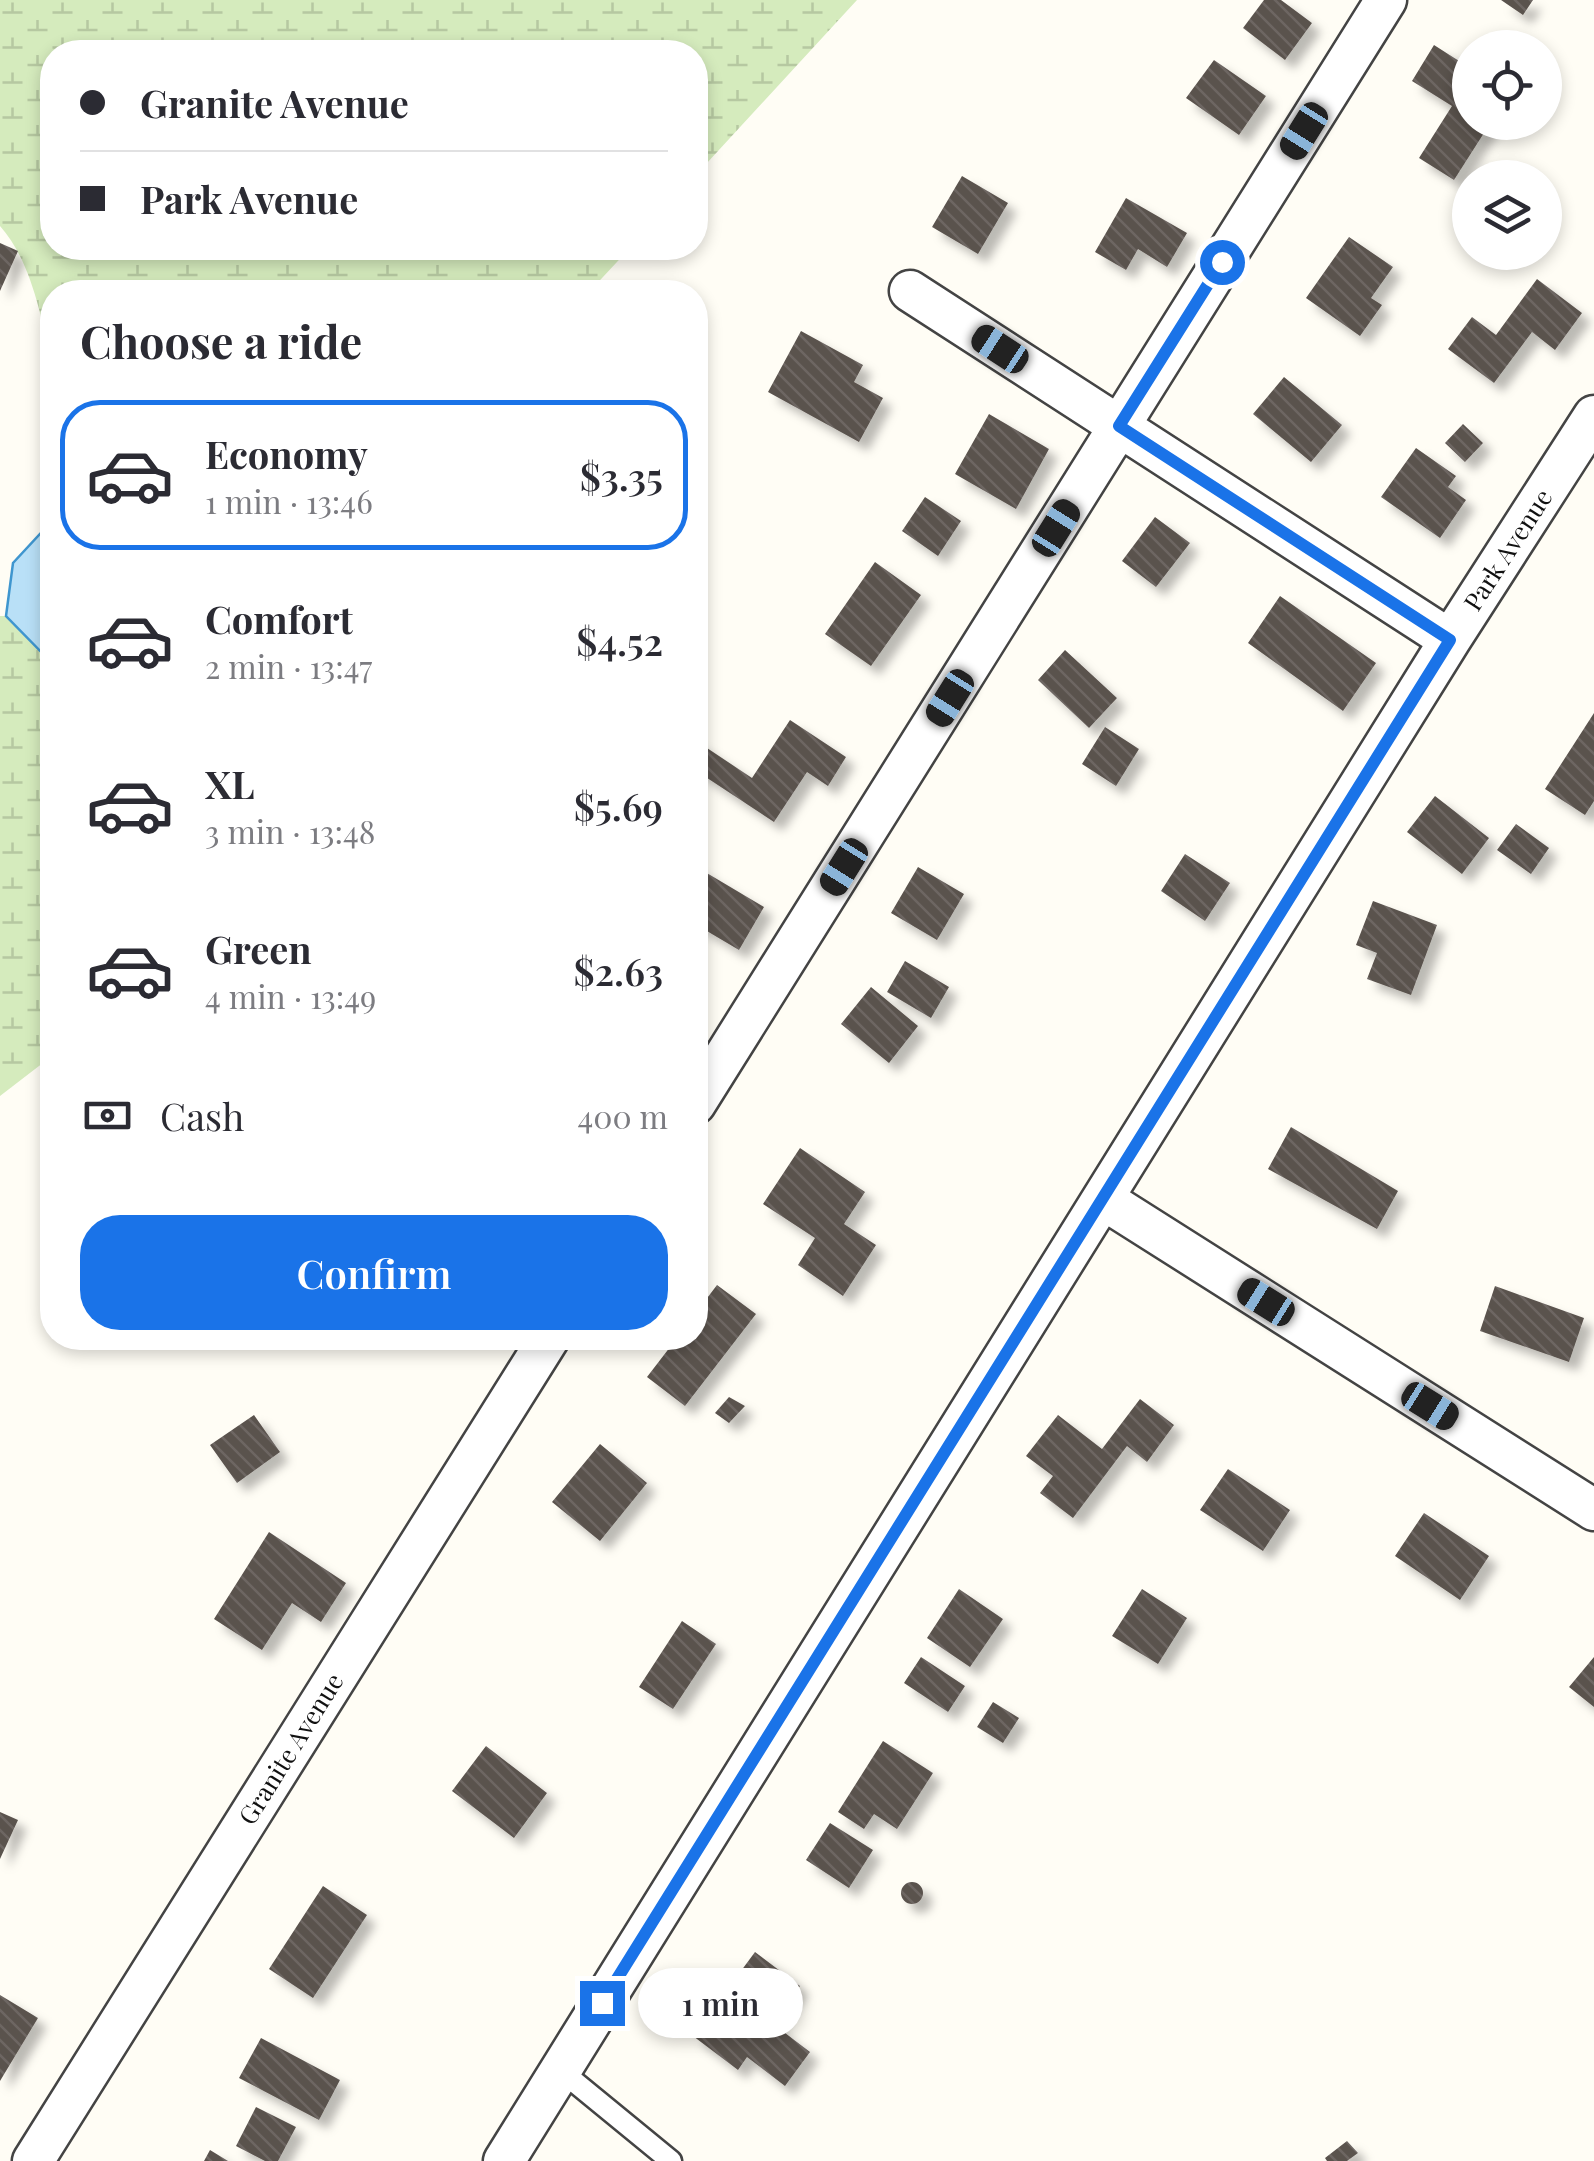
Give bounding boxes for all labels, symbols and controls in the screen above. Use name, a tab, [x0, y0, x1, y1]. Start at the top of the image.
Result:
map controls	[1452, 30, 1562, 270]
button: locate	[1452, 30, 1562, 140]
text: Granite Avenue	[140, 77, 409, 128]
car	[1275, 98, 1333, 164]
button: layers	[1452, 160, 1562, 270]
text: Park Avenue	[140, 173, 358, 224]
route start	[1200, 240, 1245, 285]
text: Choose a ride	[80, 310, 362, 370]
car	[967, 320, 1033, 378]
text: Economy	[205, 428, 368, 479]
icon: car	[85, 430, 175, 520]
text: $3.35	[580, 450, 663, 501]
text: 1 min · 13:46	[205, 479, 373, 522]
street label: Park Avenue	[1455, 482, 1558, 616]
car	[1027, 495, 1085, 561]
text: Comfort	[205, 593, 353, 644]
icon: car	[85, 595, 175, 685]
text: $4.52	[576, 615, 663, 666]
text: 2 min · 13:47	[205, 644, 372, 687]
car	[921, 665, 979, 731]
text: XL	[205, 758, 254, 809]
icon: car	[85, 760, 175, 850]
text: $5.69	[574, 780, 663, 831]
text: 3 min · 13:48	[205, 809, 375, 852]
car	[815, 834, 873, 900]
text: Green	[205, 923, 312, 974]
icon: car	[85, 925, 175, 1015]
text: $2.63	[574, 945, 663, 996]
text: 4 min · 13:49	[205, 974, 376, 1017]
icon: cash	[80, 1088, 135, 1143]
text: Cash	[160, 1090, 244, 1141]
text: 400 m	[577, 1094, 668, 1137]
button: Confirm	[80, 1215, 668, 1330]
car	[1233, 1273, 1299, 1331]
car	[1397, 1377, 1463, 1435]
street label: Granite Avenue	[230, 1666, 350, 1830]
callout: 1 min	[637, 1968, 802, 2038]
route end	[580, 1981, 625, 2026]
text: 1 min	[682, 1981, 759, 2024]

